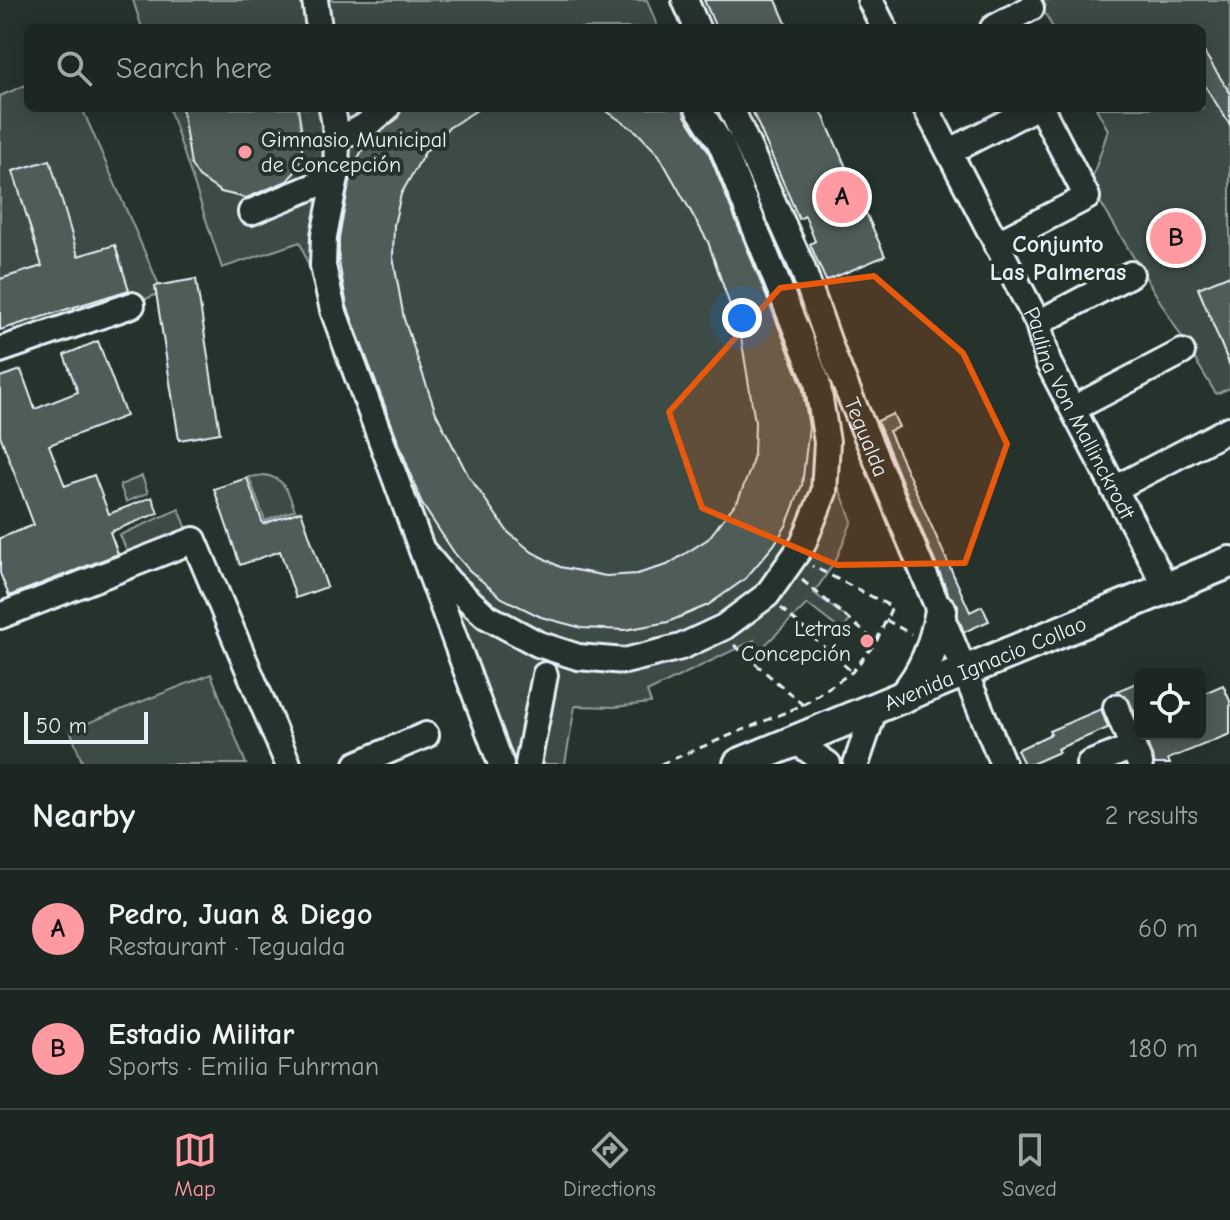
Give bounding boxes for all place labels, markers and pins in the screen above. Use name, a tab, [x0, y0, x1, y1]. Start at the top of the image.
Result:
place label: Gimnasio Municipal de Concepción	[261, 127, 447, 178]
marker: Gimnasio Municipal de Concepción	[236, 143, 254, 161]
pin: A	[816, 167, 868, 227]
pin: B	[1150, 208, 1202, 268]
place label: Letras Concepción	[741, 616, 851, 667]
marker: Letras Concepción	[858, 632, 876, 650]

